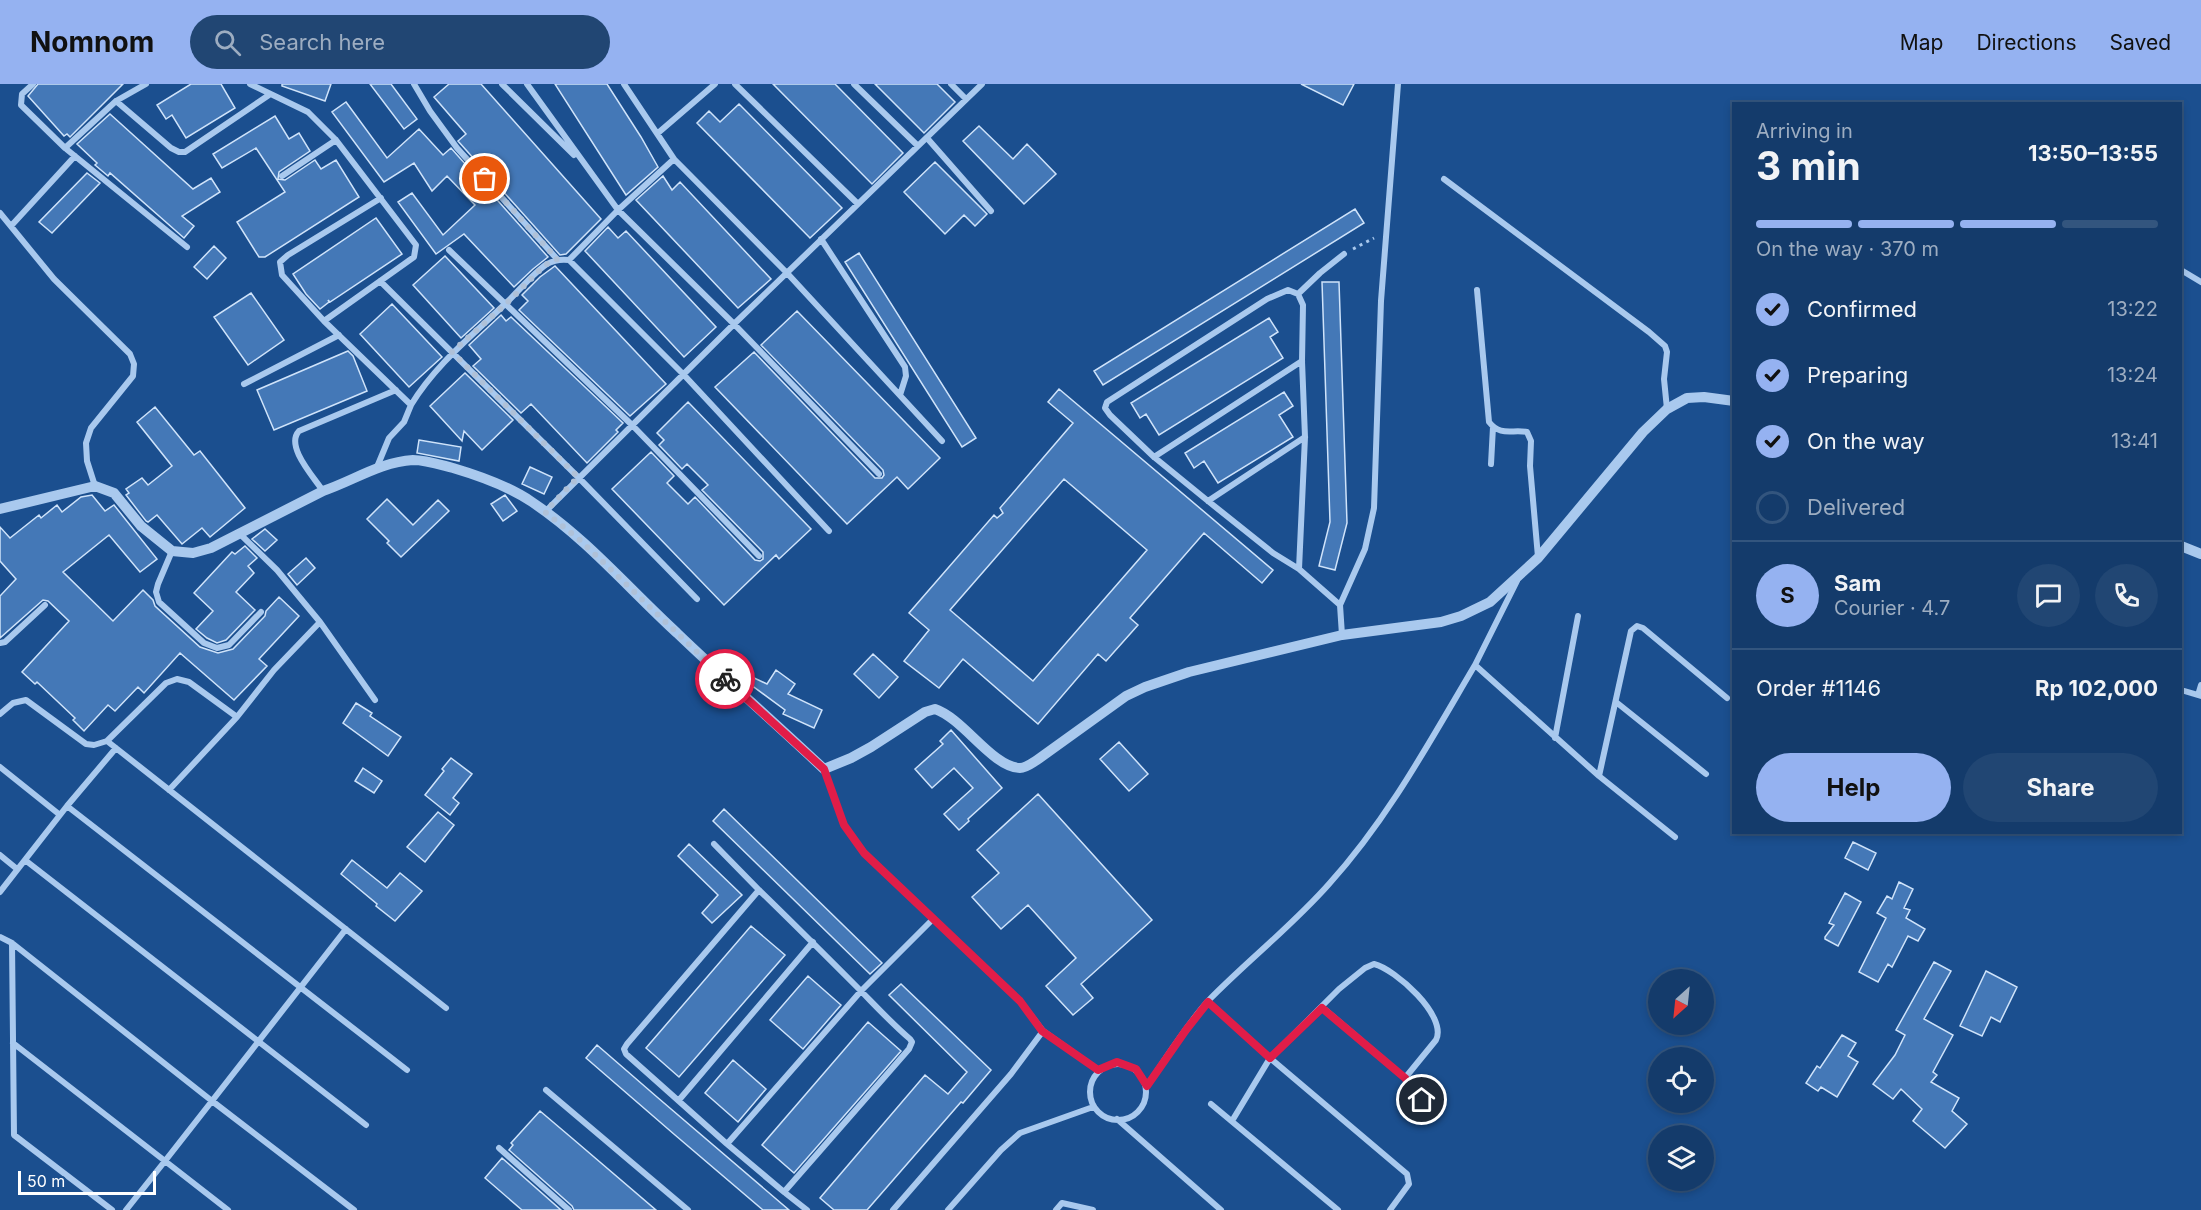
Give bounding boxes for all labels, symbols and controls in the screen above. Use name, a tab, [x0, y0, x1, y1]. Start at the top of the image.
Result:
search box	[190, 15, 610, 69]
text: Nomnom	[30, 25, 154, 59]
icon: search	[211, 26, 244, 59]
text: Search here	[259, 29, 385, 55]
text: Map	[1900, 30, 1943, 55]
text: Directions	[1976, 30, 2077, 55]
text: Saved	[2110, 30, 2171, 55]
text: Arriving in	[1756, 119, 1853, 143]
text: 13:50–13:55	[2028, 140, 2158, 166]
text: 3 min	[1756, 142, 1861, 189]
pin	[459, 153, 510, 204]
icon: bag	[468, 162, 501, 195]
text: On the way · 370 m	[1756, 237, 1939, 261]
icon: check	[1756, 293, 1789, 326]
text: Confirmed	[1807, 296, 1917, 322]
text: 13:22	[2107, 297, 2158, 321]
icon: check	[1756, 359, 1789, 392]
text: Preparing	[1807, 362, 1908, 388]
text: 13:24	[2107, 363, 2158, 387]
icon: check	[1756, 425, 1789, 458]
text: On the way	[1807, 428, 1925, 454]
text: 13:41	[2111, 429, 2158, 453]
text: Delivered	[1807, 494, 1905, 520]
button: chat	[2017, 564, 2080, 627]
button: phone	[2095, 564, 2158, 627]
text: Sam	[1834, 570, 1881, 596]
text: S	[1780, 582, 1795, 608]
text: Courier · 4.7	[1834, 596, 1950, 620]
courier	[695, 649, 755, 709]
icon: bike	[709, 663, 742, 696]
text: Order #1146	[1756, 675, 1881, 701]
text: Rp 102,000	[2035, 675, 2158, 701]
button: Help	[1756, 753, 1951, 822]
button: Share	[1963, 753, 2158, 822]
north arrow	[1648, 969, 1714, 1035]
map controls	[1648, 969, 1714, 1191]
button: locate	[1648, 1047, 1714, 1113]
pin	[1396, 1074, 1447, 1125]
icon: home	[1405, 1083, 1438, 1116]
button: layers	[1648, 1125, 1714, 1191]
scale bar	[18, 1168, 156, 1196]
text: 50 m	[27, 1171, 65, 1191]

